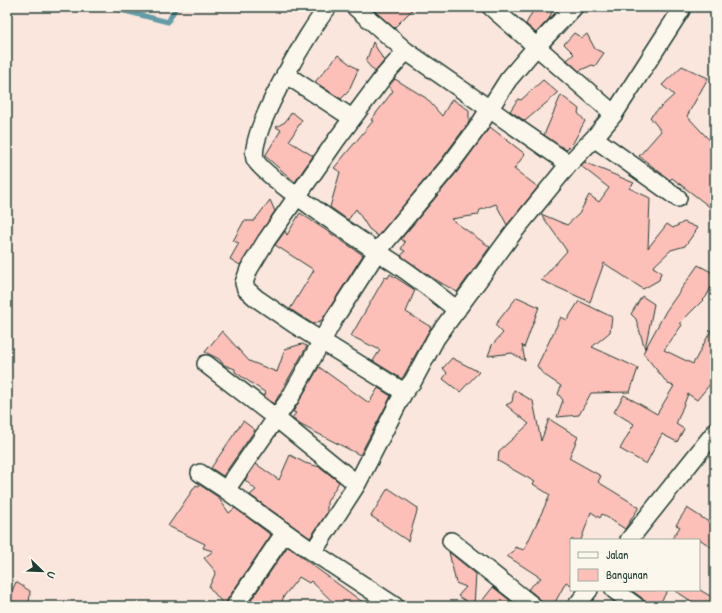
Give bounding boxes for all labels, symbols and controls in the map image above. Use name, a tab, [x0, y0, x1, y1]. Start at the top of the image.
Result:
legend	[570, 539, 700, 591]
text: Jalan	[606, 546, 628, 563]
north arrow	[22, 551, 62, 591]
text: Bangunan	[606, 566, 648, 583]
text: U	[44, 569, 59, 580]

